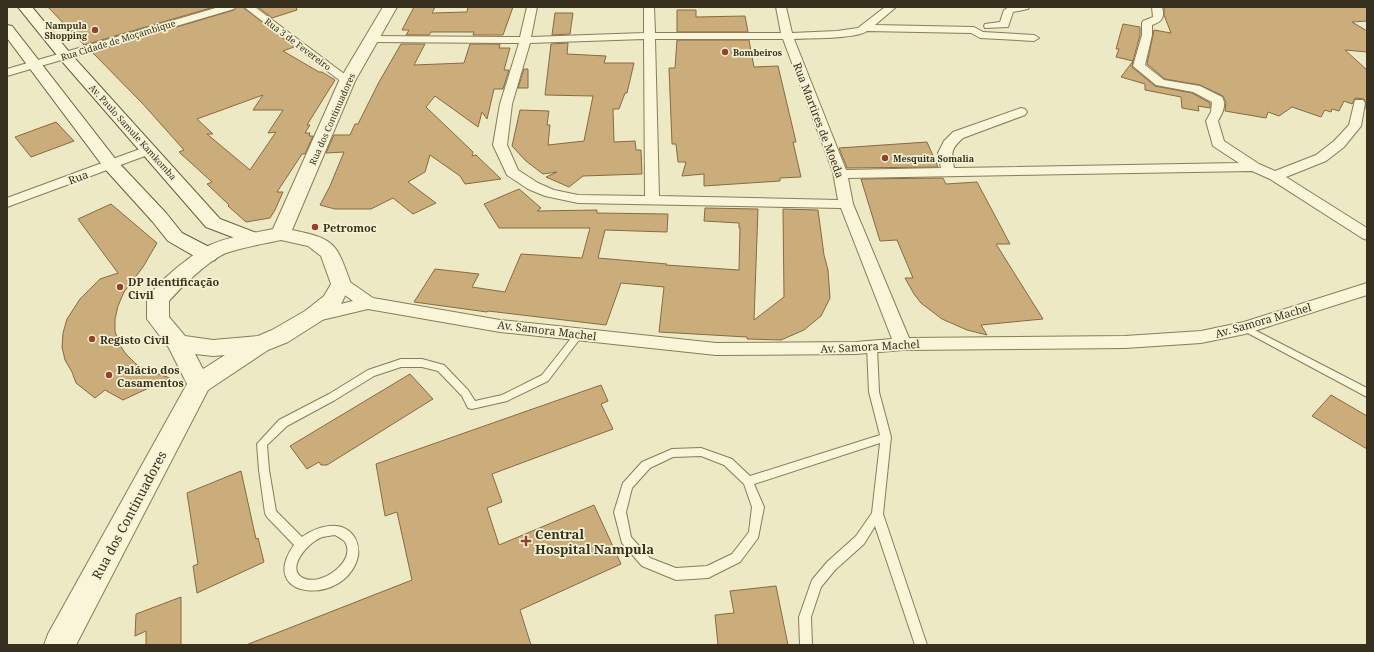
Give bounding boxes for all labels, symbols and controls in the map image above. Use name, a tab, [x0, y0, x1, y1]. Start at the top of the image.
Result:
street label: Rua 3 de Fevereiro	[262, 15, 334, 73]
street label: Rua Cidade de Moçambique	[59, 16, 177, 64]
place label: Nampula Shopping	[44, 19, 88, 42]
marker: Nampula Shopping	[90, 25, 100, 35]
place label: Bombeiros	[733, 46, 783, 59]
marker: Bombeiros	[720, 47, 730, 57]
street label: Rua Martires de Moeda	[790, 60, 848, 180]
street label: Rua dos Continuadores	[306, 71, 358, 167]
street label: Av. Paulo Samule Kamkomba	[86, 81, 180, 183]
place label: Mesquita Somalia	[893, 152, 975, 165]
marker: Mesquita Somalia	[880, 153, 890, 163]
street label: Rua	[66, 166, 90, 188]
place label: Petromoc	[323, 220, 377, 235]
marker: Petromoc	[310, 222, 320, 232]
place label: DP Identificação Civil	[128, 274, 220, 302]
marker: DP Identificação Civil	[115, 282, 125, 292]
street label: Av. Samora Machel	[1213, 299, 1313, 341]
street label: Av. Samora Machel	[497, 316, 598, 344]
place label: Registo Civil	[100, 332, 169, 347]
marker: Registo Civil	[87, 334, 97, 344]
street label: Av. Samora Machel	[820, 336, 921, 356]
place label: Palácio dos Casamentos	[117, 362, 184, 390]
marker: Palácio dos Casamentos	[104, 370, 114, 380]
street label: Rua dos Continuadores	[87, 447, 171, 582]
place label: Central Hospital Nampula	[535, 525, 654, 558]
marker: Central Hospital Nampula	[520, 535, 532, 547]

